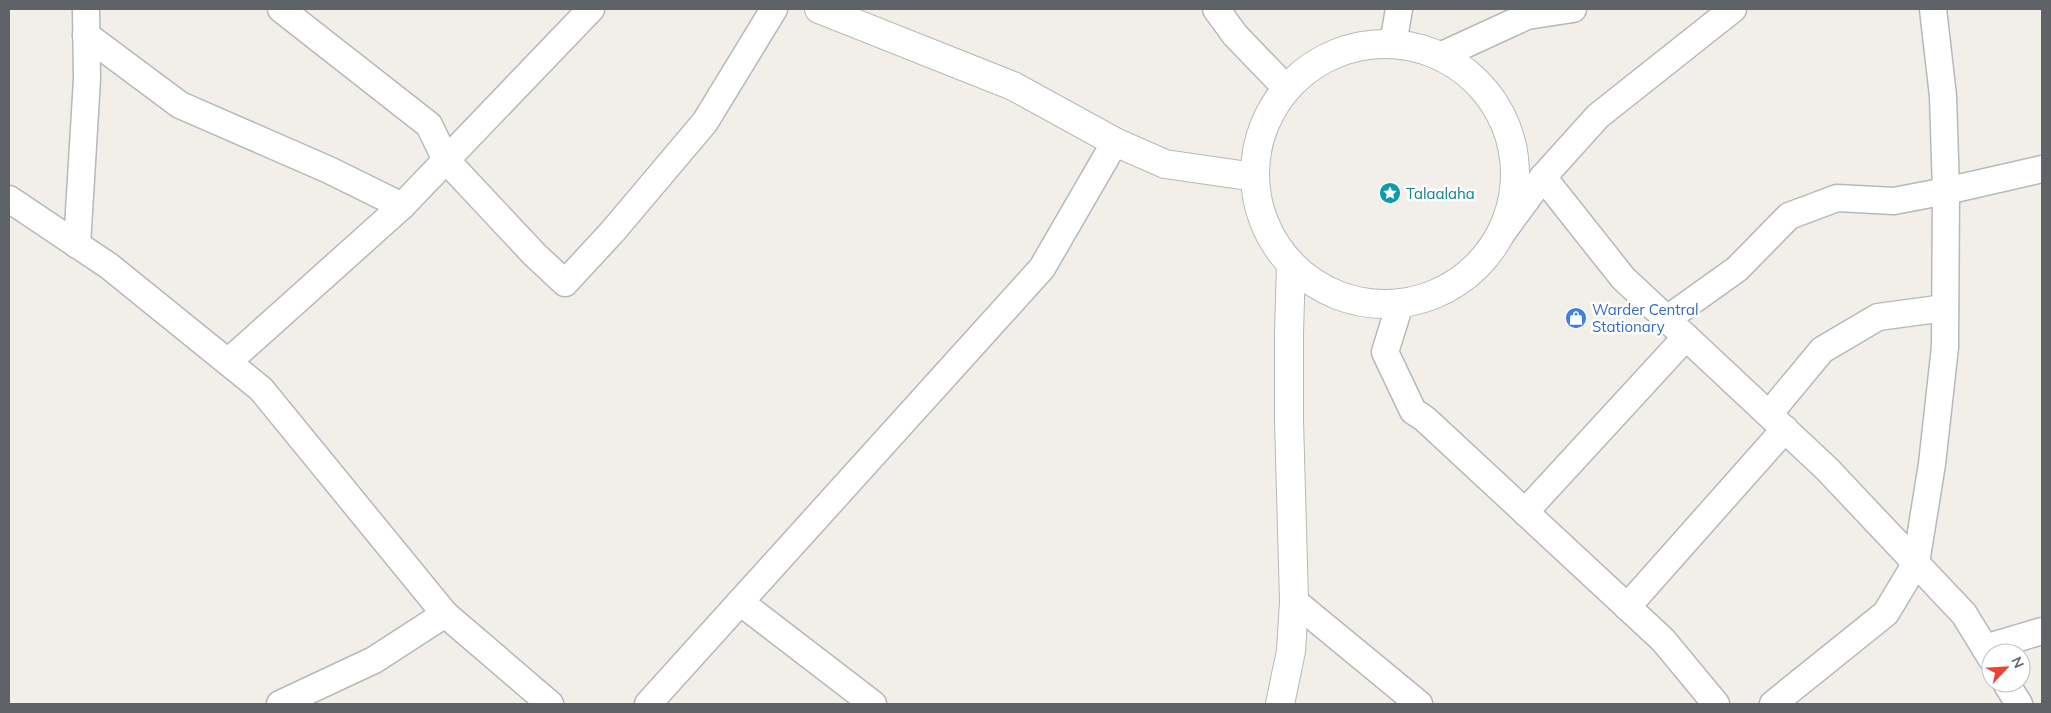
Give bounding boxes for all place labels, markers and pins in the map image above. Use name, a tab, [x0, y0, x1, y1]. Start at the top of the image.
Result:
place icon: Talaalaha	[1378, 181, 1402, 205]
place label: Talaalaha	[1406, 184, 1475, 203]
place label: Warder Central Stationary	[1592, 300, 1699, 336]
shop icon: Warder Central Stationary	[1564, 306, 1588, 330]

